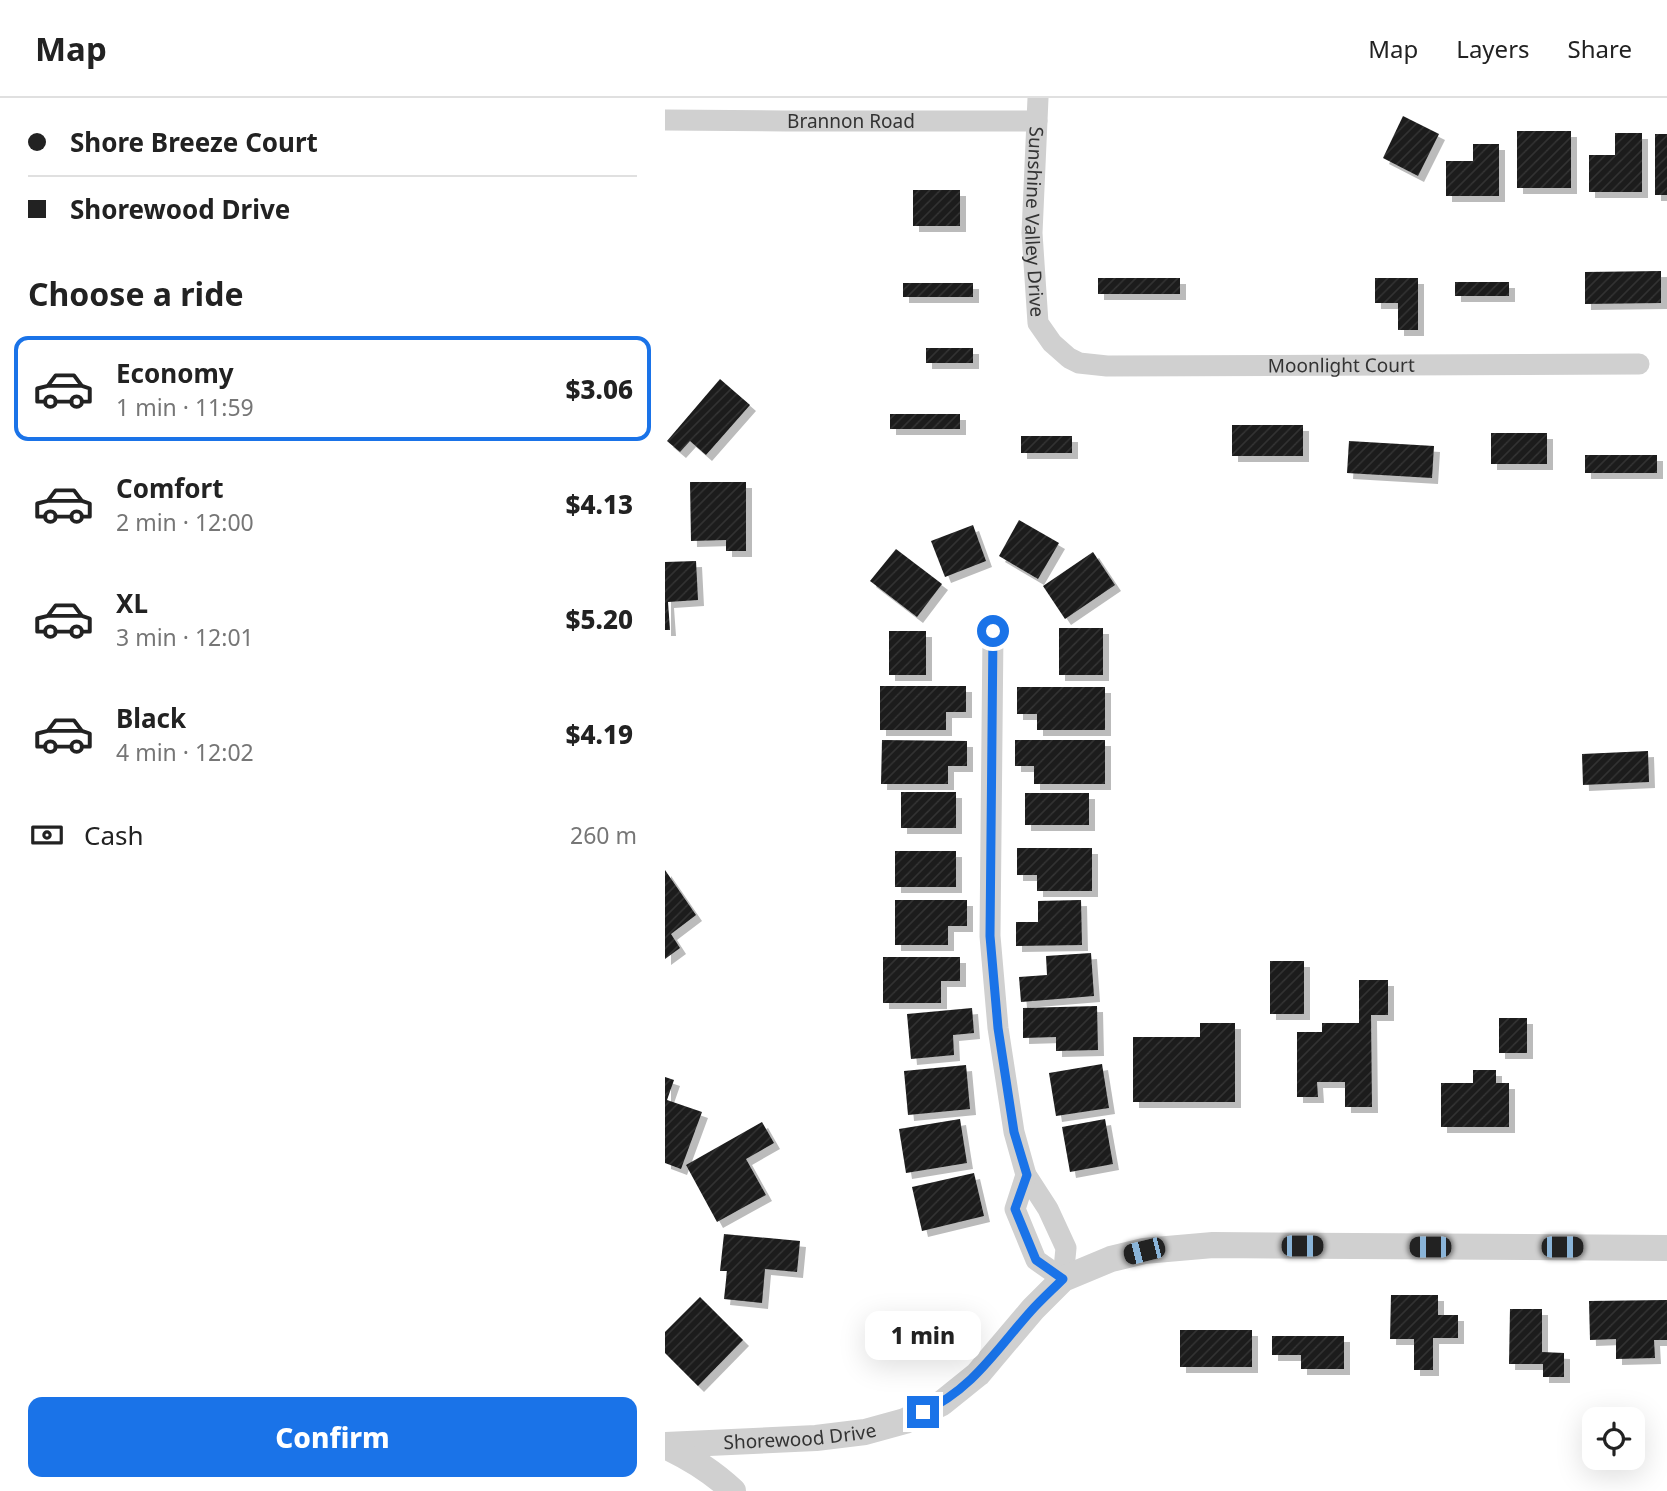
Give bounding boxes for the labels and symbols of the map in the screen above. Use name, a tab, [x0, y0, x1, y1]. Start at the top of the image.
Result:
street label: Brannon Road	[787, 108, 915, 134]
street label: Sunshine Valley Drive	[1019, 126, 1051, 318]
street label: Moonlight Court	[1268, 352, 1415, 378]
route start	[977, 615, 1009, 647]
car	[1122, 1236, 1167, 1266]
car	[1282, 1236, 1324, 1257]
car	[1410, 1237, 1452, 1258]
car	[1542, 1237, 1584, 1258]
callout: 1 min	[865, 1310, 981, 1360]
route end	[907, 1396, 939, 1428]
street label: Shorewood Drive	[723, 1417, 879, 1455]

